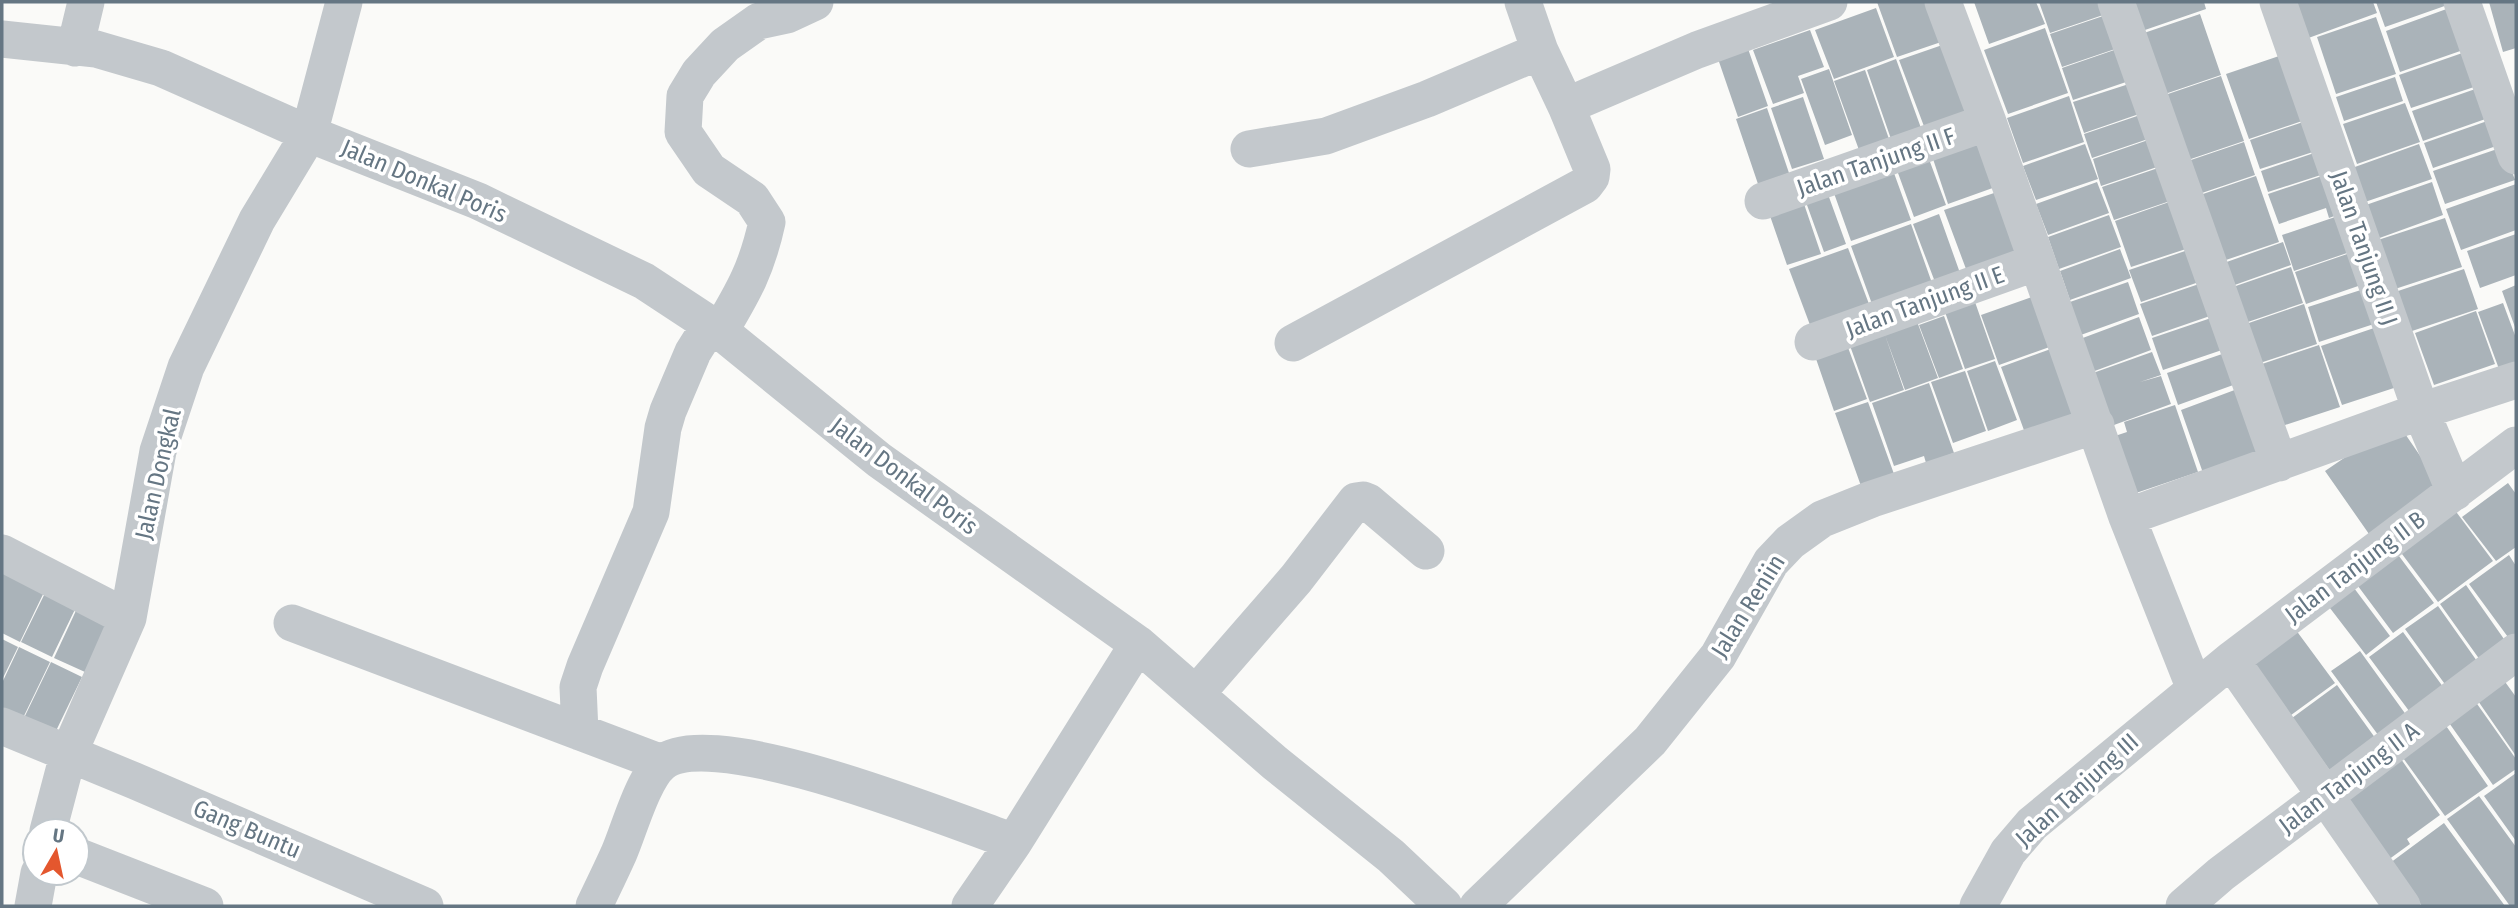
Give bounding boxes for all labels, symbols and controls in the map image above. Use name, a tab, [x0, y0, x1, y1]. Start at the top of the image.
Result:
street label: Jalan Tanjung II F	[1793, 122, 1959, 202]
street label: Jalan Donkal Poris	[337, 134, 511, 228]
street label: Jalan Tanjung II J	[2324, 167, 2404, 329]
street label: Jalan Tanjung II E	[1842, 260, 2008, 344]
street label: Jalan Dongkal	[129, 406, 187, 542]
street label: Jalan Donkal Poris	[825, 412, 983, 540]
street label: Jalan Tanjung II B	[2279, 505, 2431, 629]
street label: Jalan Reniin	[1705, 549, 1791, 663]
street label: Jalan Tanjung II A	[2274, 716, 2425, 840]
street label: Jalan Tanjung III	[2010, 728, 2144, 852]
street label: Gang Buntu	[189, 794, 305, 864]
north arrow	[21, 817, 91, 887]
text: U	[51, 823, 66, 848]

